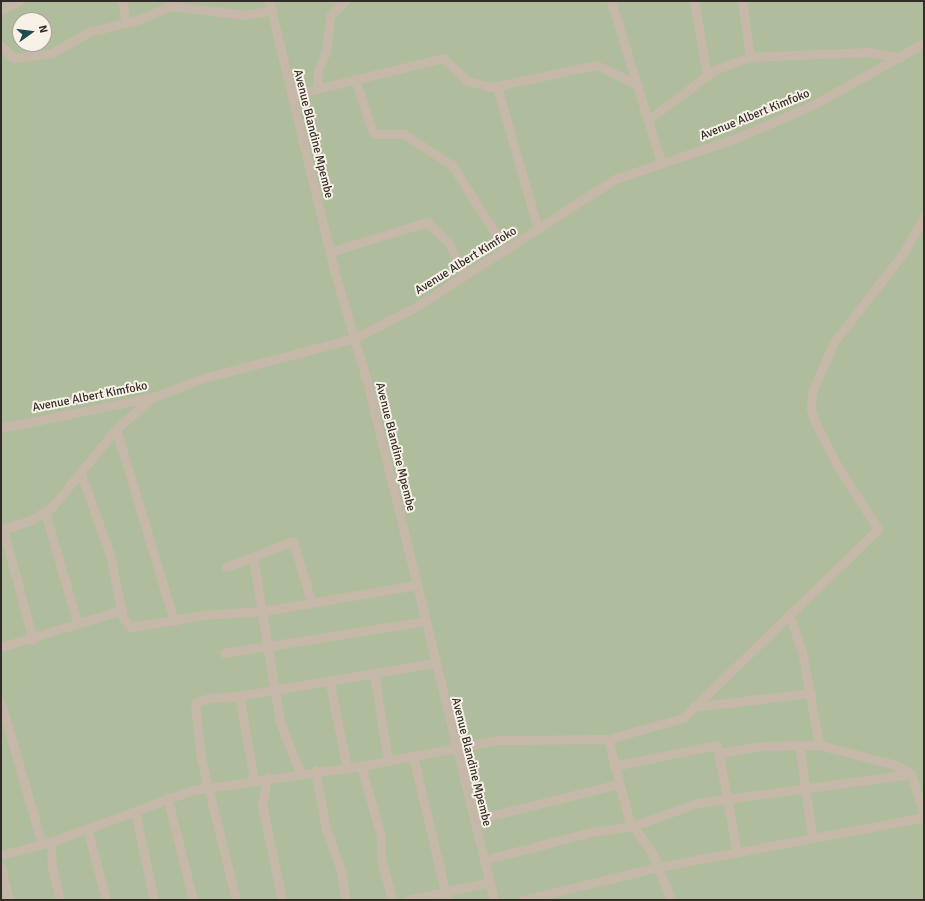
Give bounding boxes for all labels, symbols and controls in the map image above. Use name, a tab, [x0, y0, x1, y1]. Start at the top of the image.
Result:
north arrow	[12, 12, 52, 52]
text: N	[36, 24, 50, 35]
street label: Avenue Blandine Mpembe	[290, 68, 336, 200]
street label: Avenue Albert Kimfoko	[698, 86, 812, 144]
street label: Avenue Albert Kimfoko	[413, 224, 519, 298]
street label: Avenue Albert Kimfoko	[31, 379, 149, 415]
street label: Avenue Blandine Mpembe	[372, 381, 418, 513]
street label: Avenue Blandine Mpembe	[448, 696, 494, 828]

